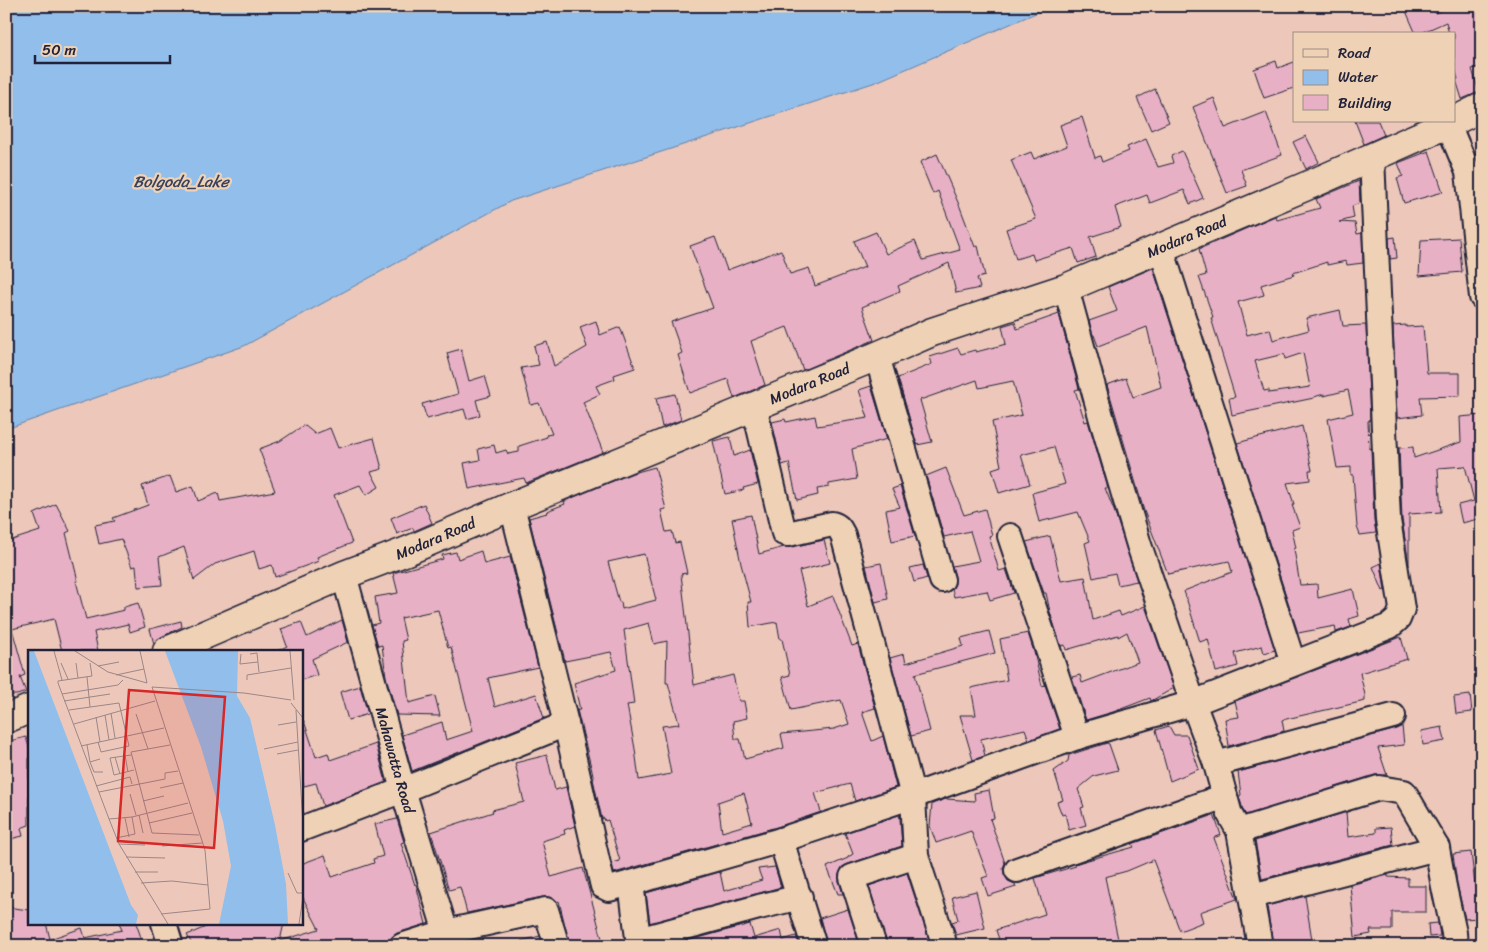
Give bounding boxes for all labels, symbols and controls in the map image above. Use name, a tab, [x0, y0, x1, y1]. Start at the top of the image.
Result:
scale bar	[35, 32, 170, 64]
legend	[1293, 32, 1456, 122]
text: 50 m	[42, 37, 77, 63]
text: Road	[1338, 40, 1371, 66]
text: Water	[1338, 64, 1378, 90]
text: Building	[1338, 90, 1392, 116]
water label: Bolgoda_Lake	[133, 167, 231, 196]
street label: Modara Road	[1142, 208, 1232, 265]
street label: Modara Road	[765, 355, 855, 412]
street label: Modara Road	[392, 510, 481, 567]
inset map	[28, 650, 302, 924]
street label: Mahawatta Road	[368, 704, 423, 817]

